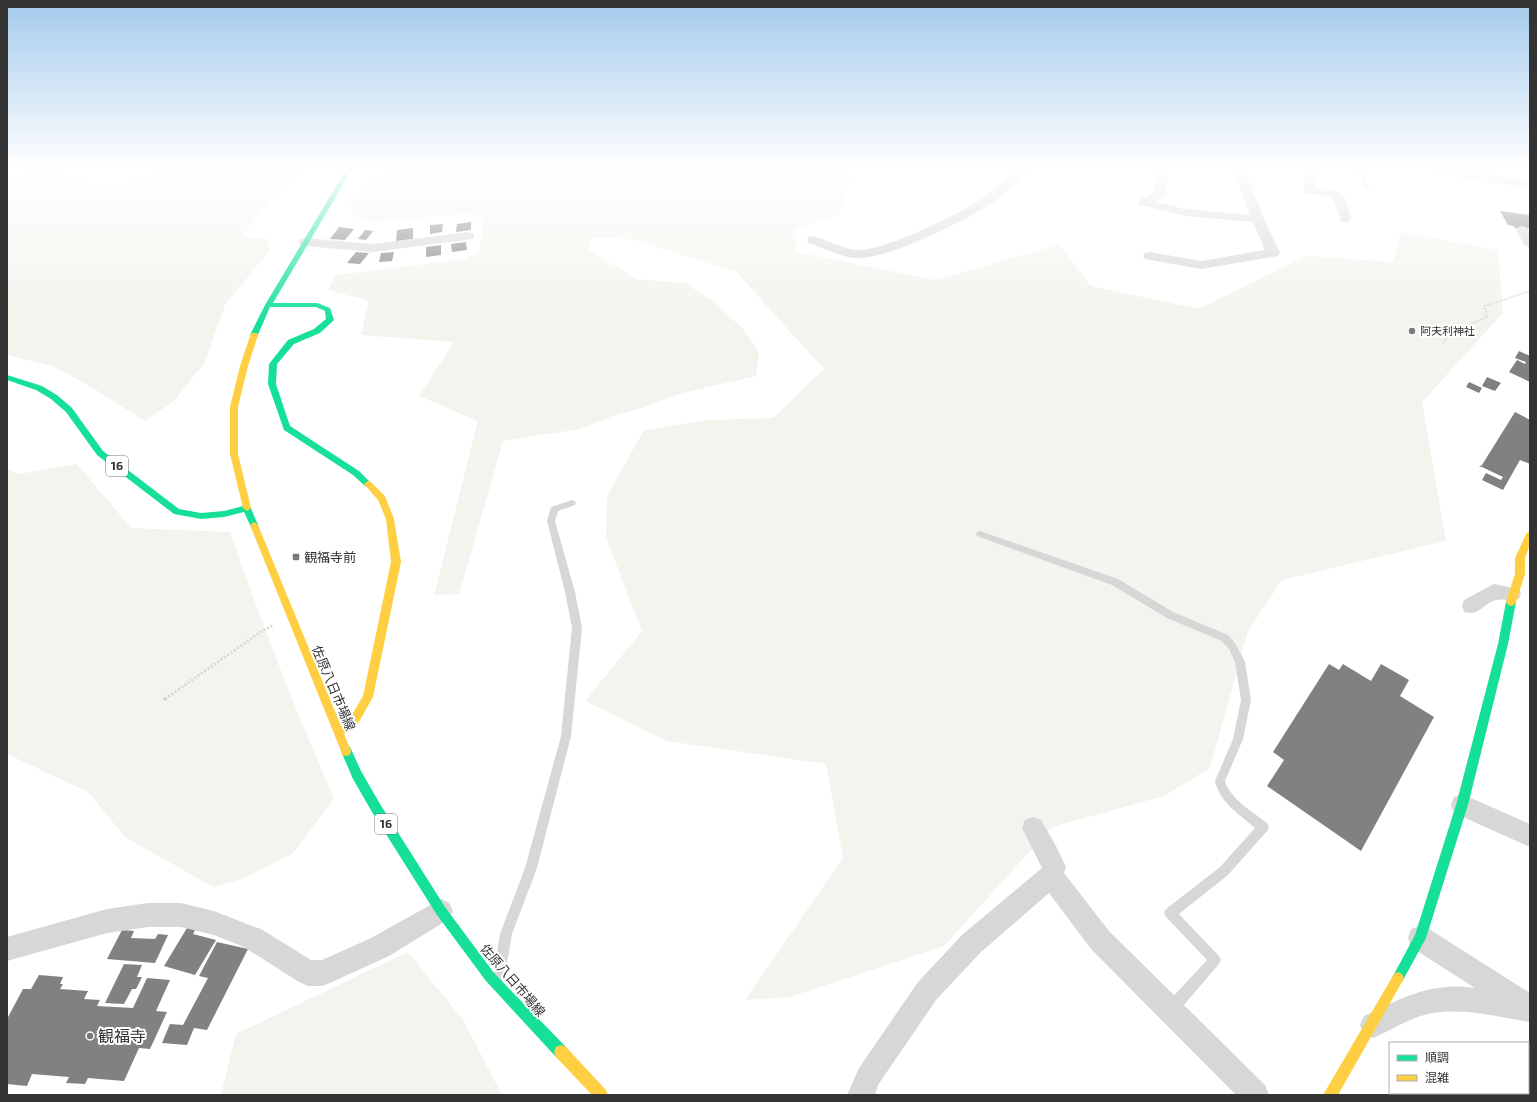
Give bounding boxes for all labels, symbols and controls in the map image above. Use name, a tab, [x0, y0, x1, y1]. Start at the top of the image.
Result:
place label: 阿夫利神社	[1420, 324, 1475, 337]
marker: 阿夫利神社	[1407, 326, 1417, 336]
road number: 16	[106, 456, 128, 476]
place label: 観福寺前	[304, 549, 356, 565]
marker: 観福寺前	[291, 552, 301, 562]
street label: 佐原八日市場線	[309, 643, 359, 733]
road number: 16	[375, 814, 397, 834]
street label: 佐原八日市場線	[477, 940, 549, 1020]
place label: 観福寺	[98, 1026, 146, 1045]
marker: 観福寺	[85, 1031, 95, 1041]
legend	[1389, 1042, 1529, 1094]
text: 順調	[1425, 1050, 1449, 1064]
text: 混雑	[1425, 1070, 1449, 1084]

